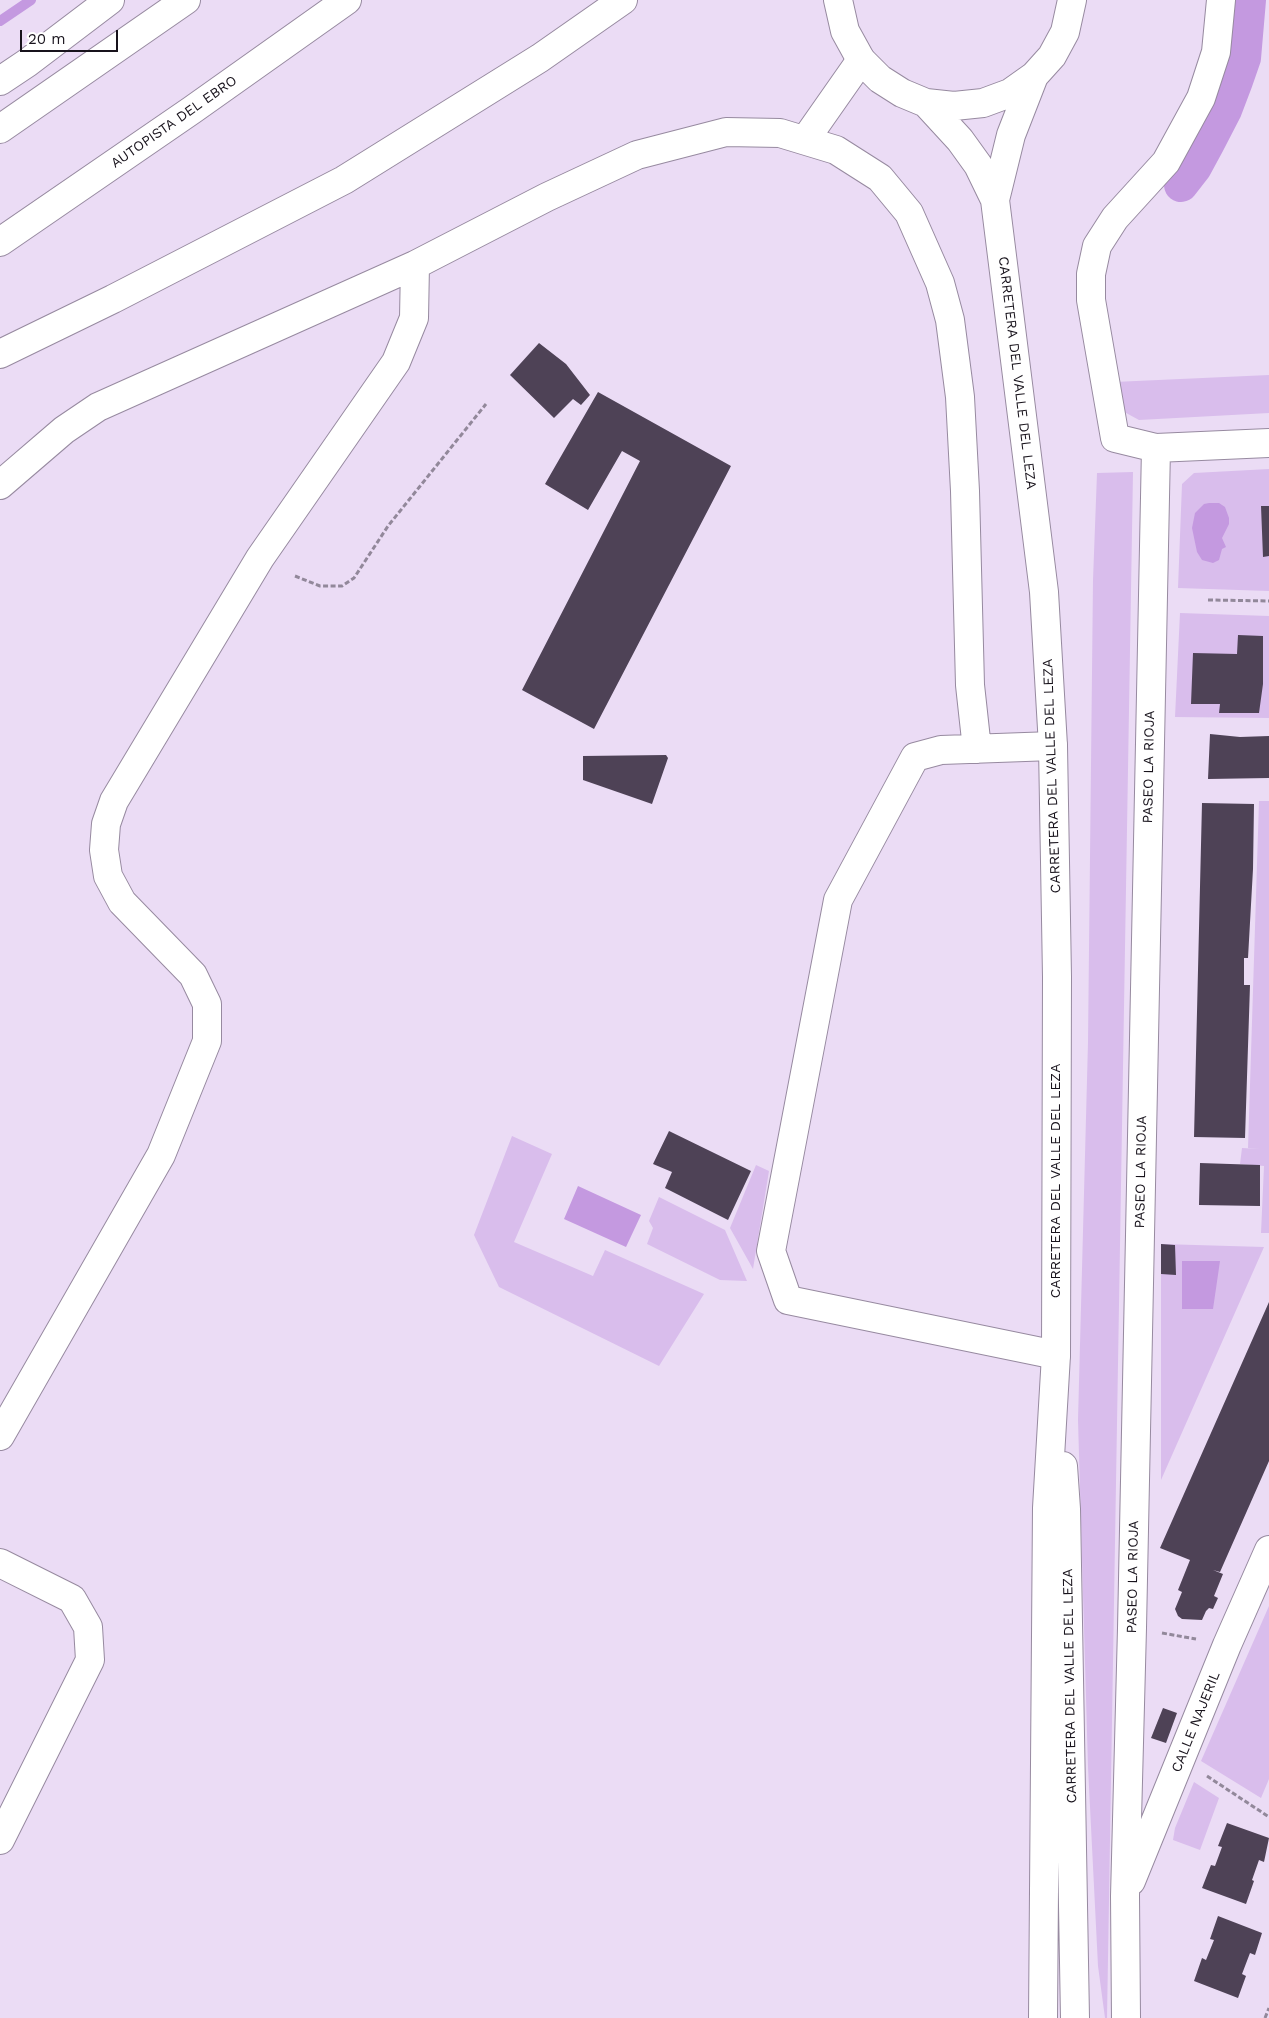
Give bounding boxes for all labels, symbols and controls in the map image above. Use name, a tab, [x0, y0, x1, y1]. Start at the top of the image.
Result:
scale bar	[22, 20, 120, 52]
text: 20 m	[28, 30, 66, 48]
street label: AUTOPISTA DEL EBRO	[108, 72, 240, 172]
street label: CARRETERA DEL VALLE DEL LEZA	[994, 255, 1040, 491]
street label: CARRETERA DEL VALLE DEL LEZA	[1040, 658, 1064, 894]
street label: PASEO LA RIOJA	[1140, 710, 1158, 824]
street label: CARRETERA DEL VALLE DEL LEZA	[1048, 1064, 1064, 1298]
street label: PASEO LA RIOJA	[1132, 1115, 1150, 1229]
street label: PASEO LA RIOJA	[1124, 1520, 1142, 1634]
street label: CARRETERA DEL VALLE DEL LEZA	[1060, 1569, 1080, 1803]
street label: CALLE NAJERIL	[1168, 1669, 1224, 1775]

